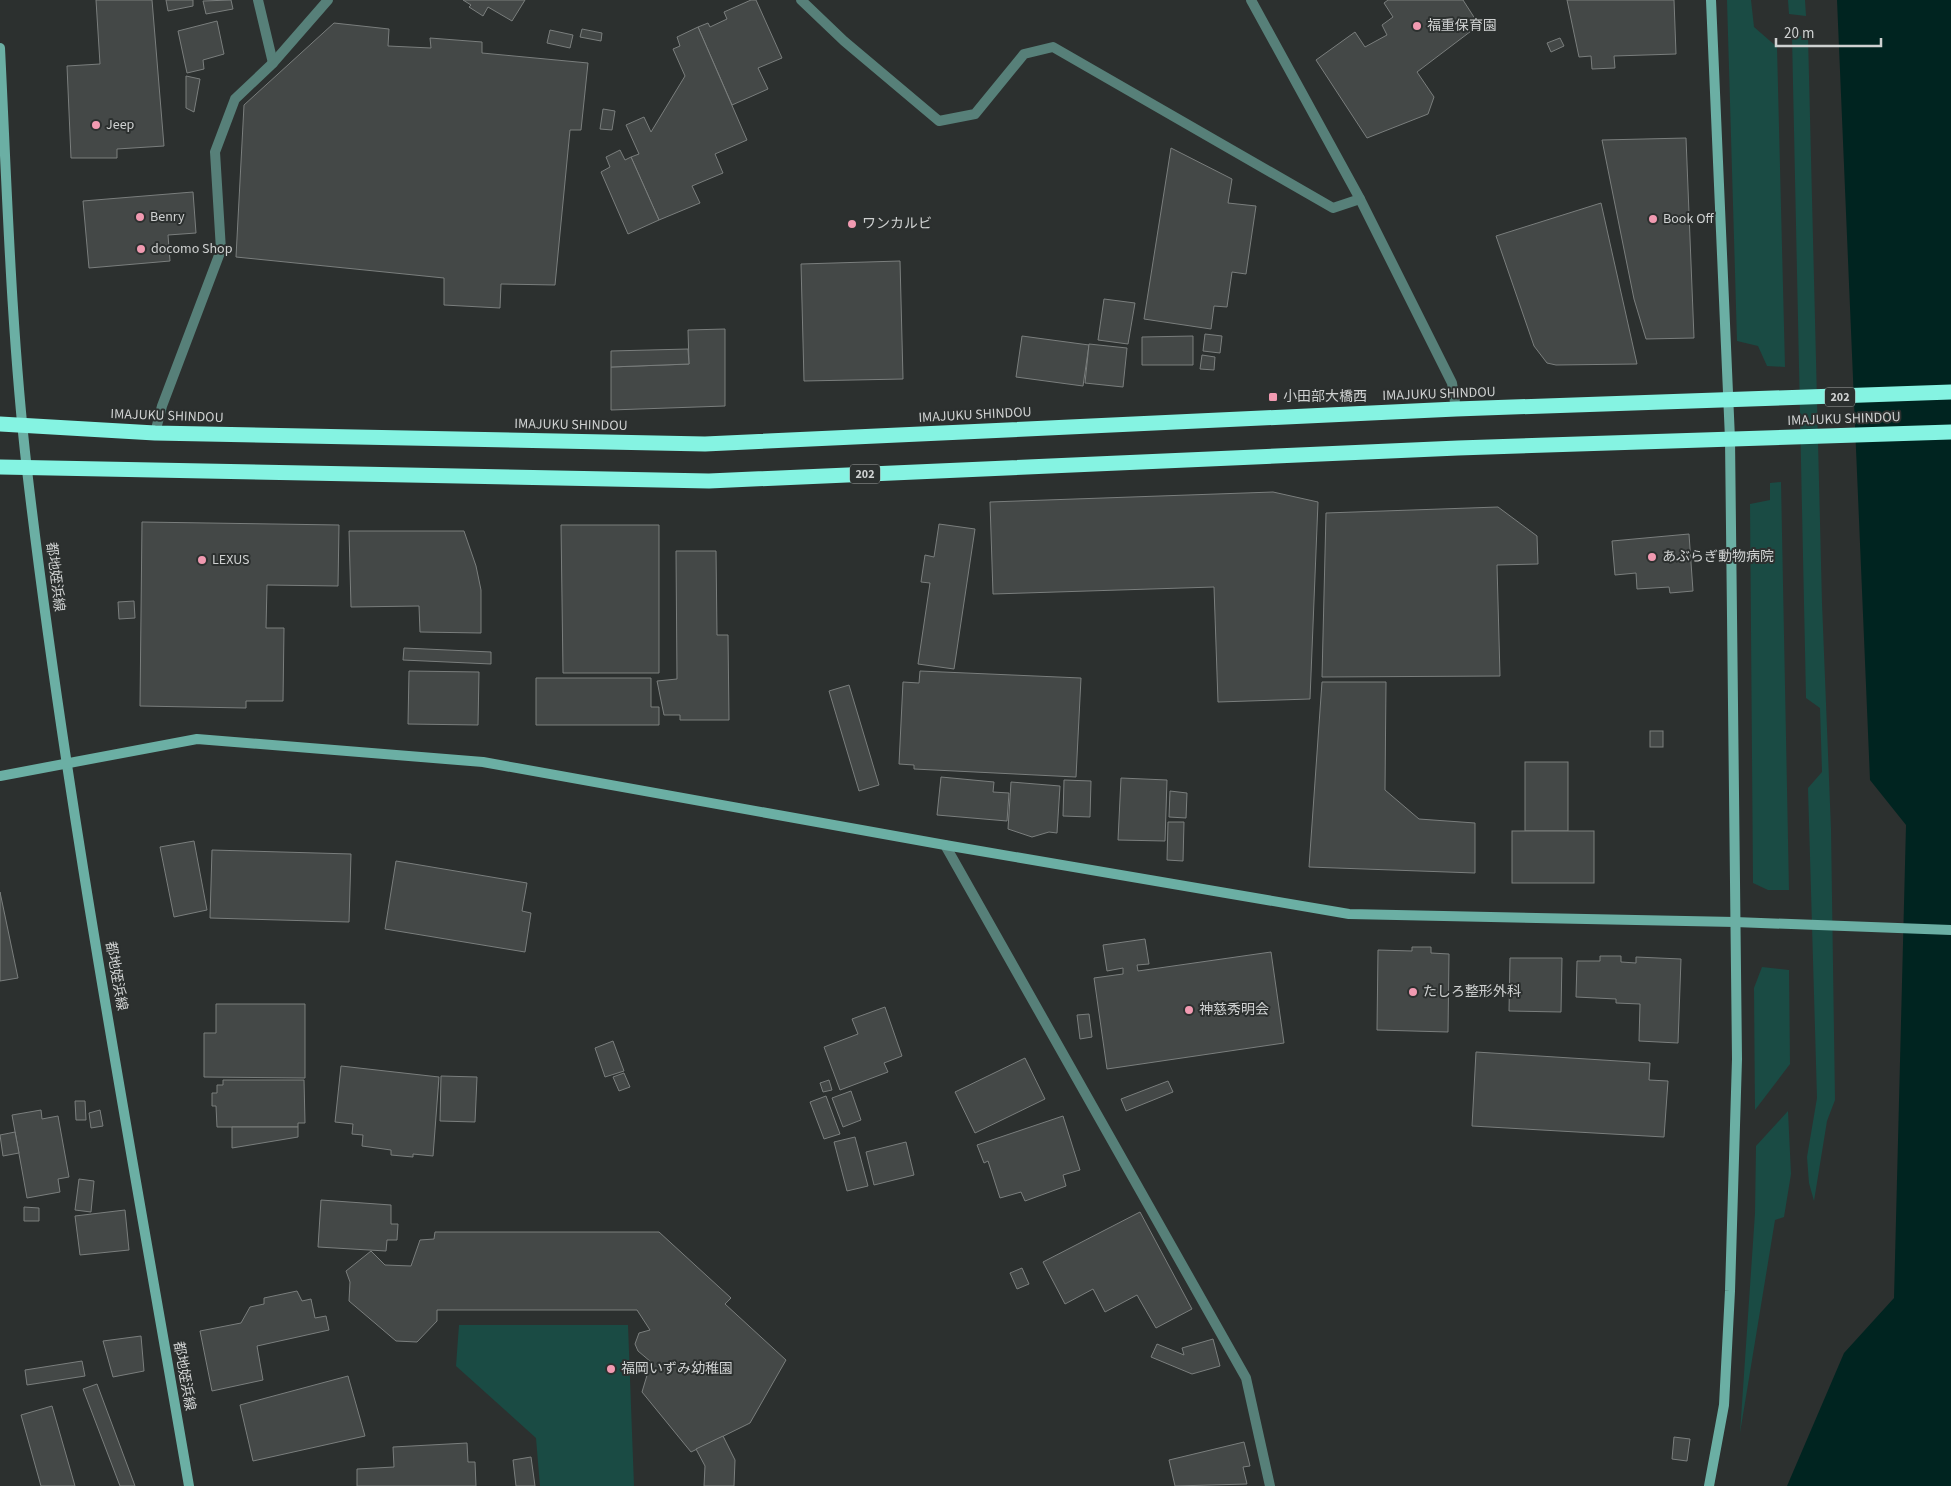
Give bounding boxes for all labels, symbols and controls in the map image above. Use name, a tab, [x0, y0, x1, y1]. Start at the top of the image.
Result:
scale bar	[1776, 15, 1881, 47]
place label: 福重保育園	[1427, 16, 1497, 36]
marker: 福重保育園	[1411, 20, 1423, 32]
text: 20 m	[1784, 23, 1814, 44]
place label: Jeep	[106, 115, 135, 135]
marker: Jeep	[90, 119, 102, 131]
place label: Benry	[150, 207, 185, 227]
place label: Book Off	[1663, 209, 1714, 229]
marker: Benry	[134, 211, 146, 223]
marker: Book Off	[1647, 213, 1659, 225]
place label: ワンカルビ	[862, 214, 932, 234]
marker: ワンカルビ	[846, 218, 858, 230]
place label: docomo Shop	[151, 239, 233, 259]
marker: docomo Shop	[135, 243, 147, 255]
street label: IMAJUKU SHINDOU	[1382, 382, 1496, 406]
place label: 小田部大橋西	[1283, 387, 1367, 407]
road number: 202	[1825, 388, 1855, 407]
marker: 小田部大橋西	[1267, 391, 1279, 403]
street label: IMAJUKU SHINDOU	[918, 402, 1032, 428]
street label: IMAJUKU SHINDOU	[110, 404, 224, 428]
street label: IMAJUKU SHINDOU	[1787, 407, 1901, 431]
street label: IMAJUKU SHINDOU	[514, 414, 628, 436]
road number: 202	[850, 464, 880, 484]
street label: 都地姪浜線	[41, 541, 69, 613]
place label: あぶらぎ動物病院	[1662, 547, 1774, 567]
place label: LEXUS	[212, 550, 250, 570]
marker: あぶらぎ動物病院	[1646, 551, 1658, 563]
marker: LEXUS	[196, 554, 208, 566]
street label: 都地姪浜線	[100, 940, 132, 1012]
place label: たしろ整形外科	[1423, 982, 1521, 1002]
marker: たしろ整形外科	[1407, 986, 1419, 998]
place label: 神慈秀明会	[1199, 1000, 1269, 1020]
marker: 神慈秀明会	[1183, 1004, 1195, 1016]
street label: 都地姪浜線	[168, 1340, 200, 1412]
place label: 福岡いずみ幼稚園	[621, 1359, 733, 1379]
marker: 福岡いずみ幼稚園	[605, 1363, 617, 1375]

